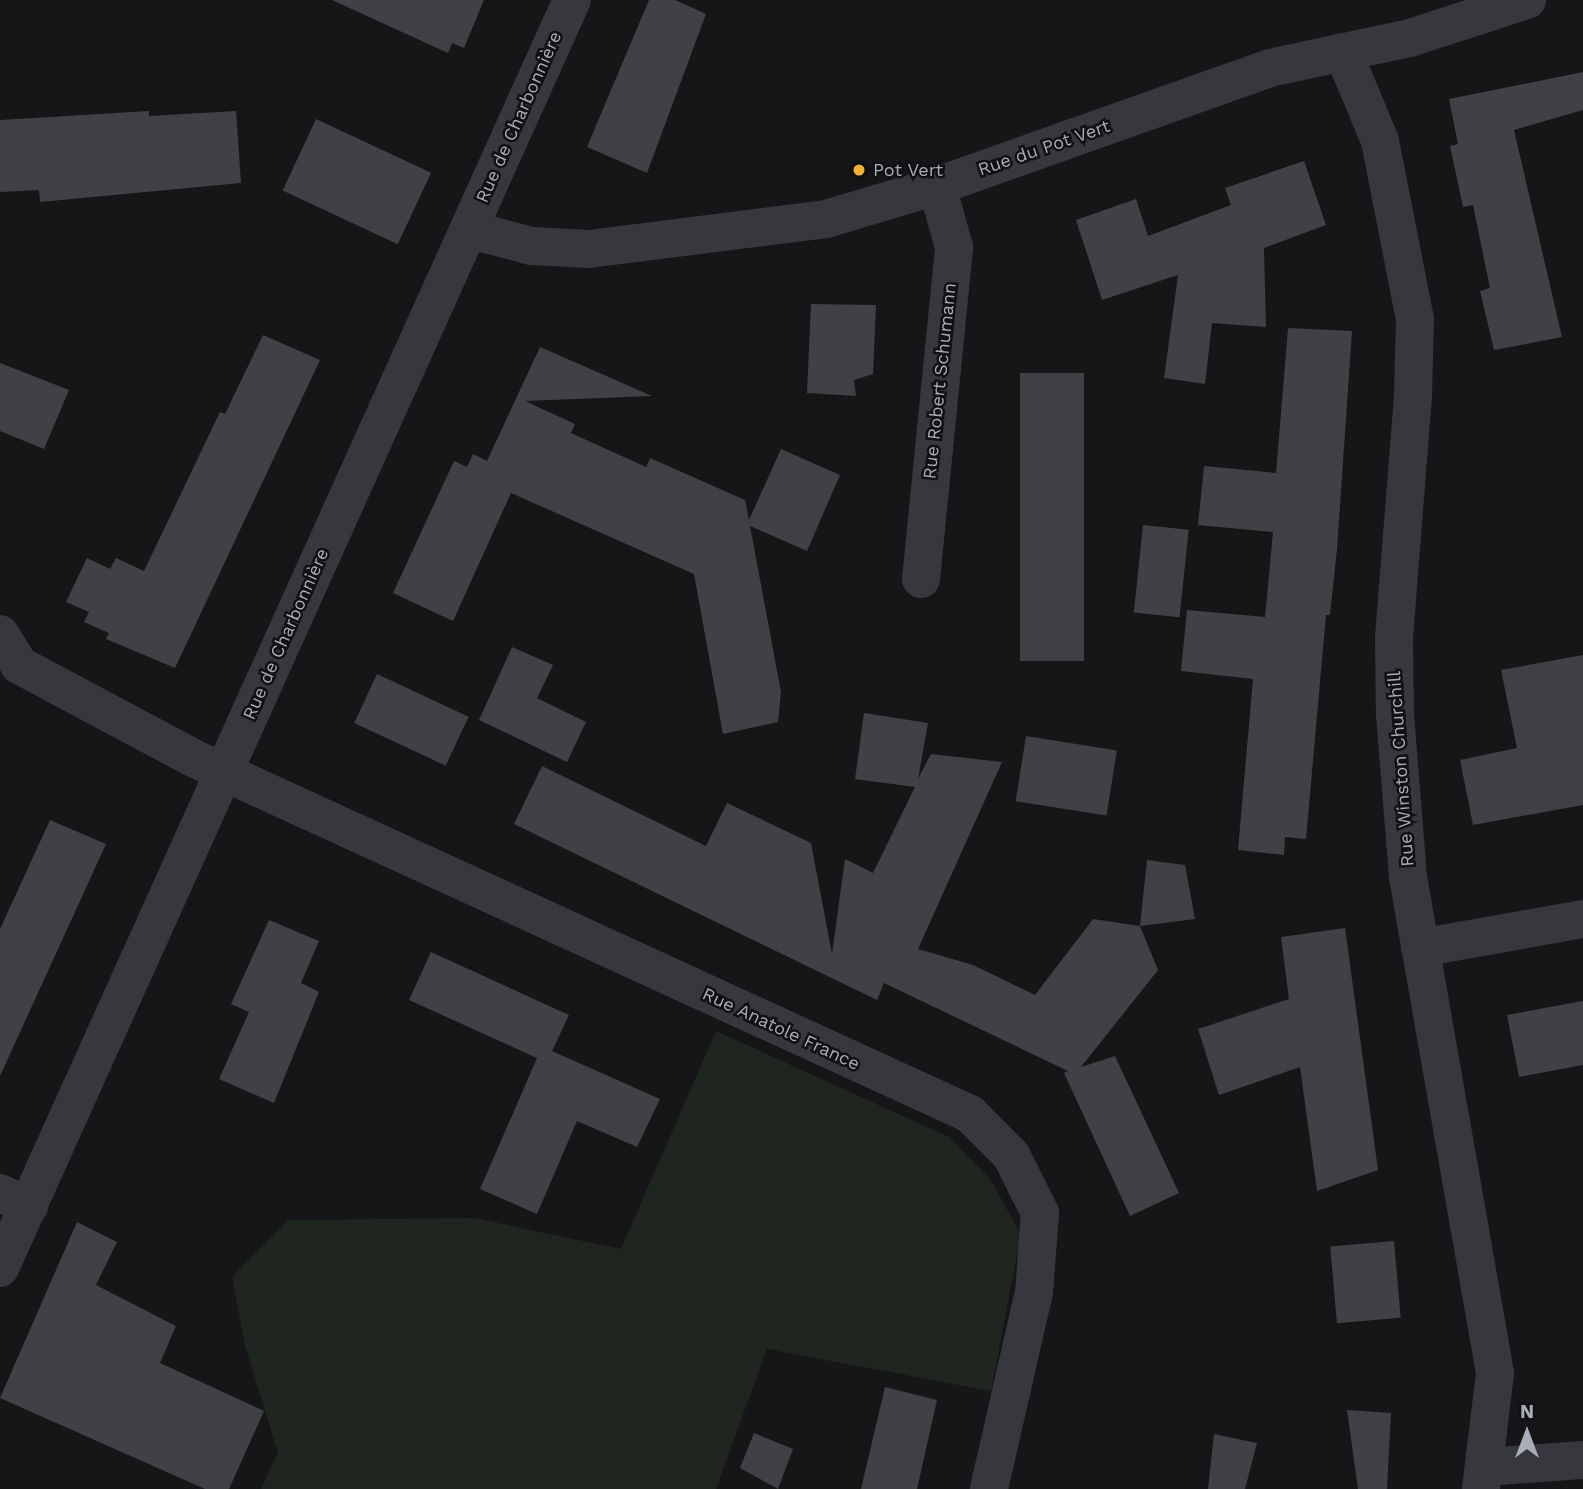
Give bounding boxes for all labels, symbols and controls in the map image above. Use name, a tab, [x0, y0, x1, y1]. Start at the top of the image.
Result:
street label: Rue de Charbonnière	[471, 28, 567, 206]
street label: Rue du Pot Vert	[975, 115, 1113, 181]
place label: Pot Vert	[873, 159, 944, 181]
marker: Pot Vert	[851, 162, 867, 178]
street label: Rue Robert Schumann	[919, 282, 961, 480]
street label: Rue de Charbonnière	[238, 545, 334, 723]
street label: Rue Winston Churchill	[1383, 670, 1419, 868]
street label: Rue Anatole France	[699, 983, 863, 1075]
north arrow	[1492, 1398, 1562, 1468]
text: N	[1520, 1400, 1534, 1423]

